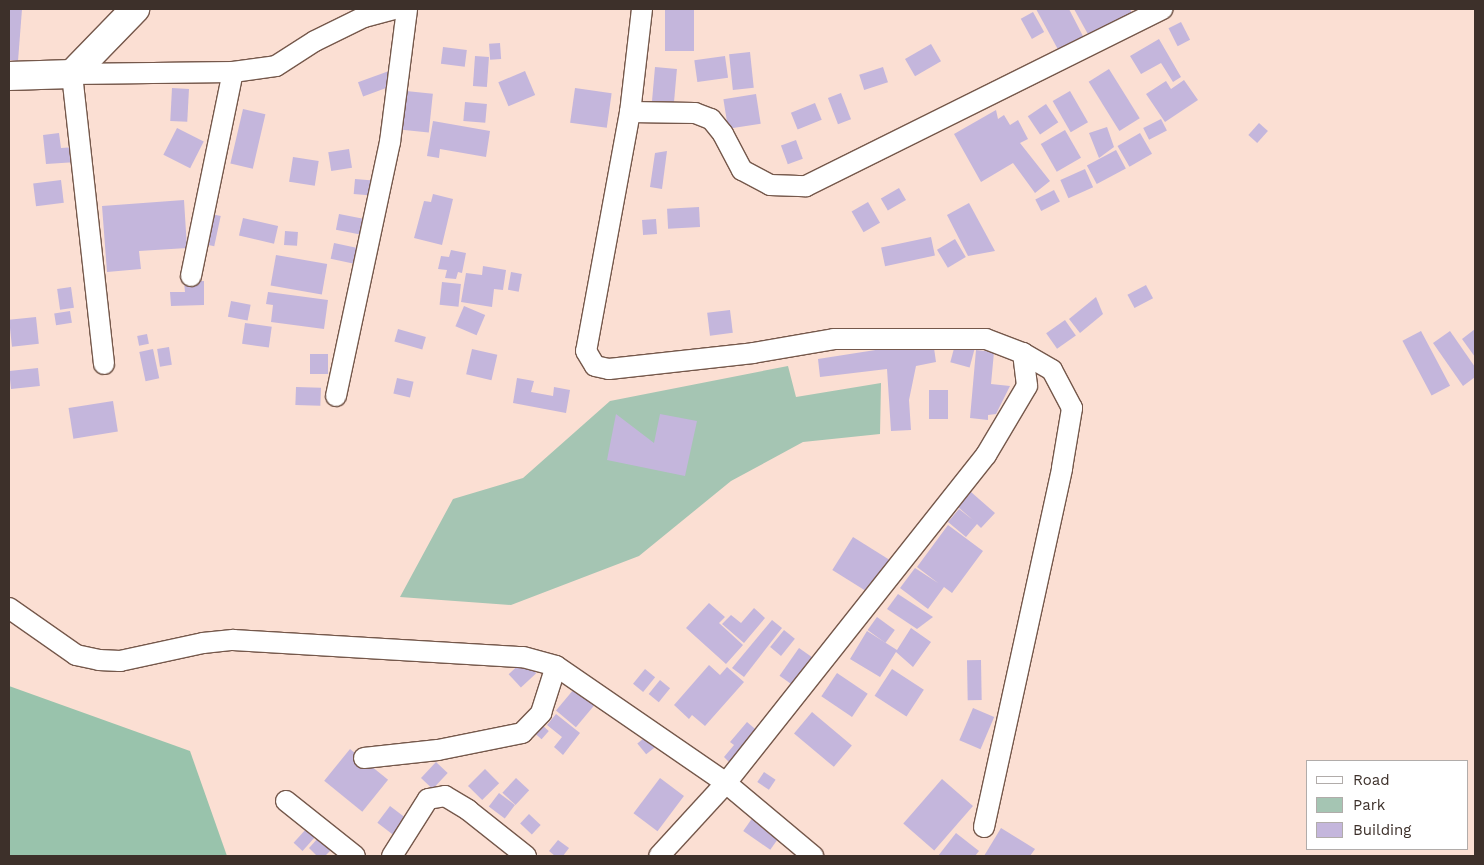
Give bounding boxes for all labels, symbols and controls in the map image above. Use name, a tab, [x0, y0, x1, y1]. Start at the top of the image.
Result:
legend	[1306, 760, 1469, 850]
text: Road	[1353, 771, 1390, 789]
text: Park	[1353, 796, 1385, 814]
text: Building	[1353, 821, 1411, 839]

